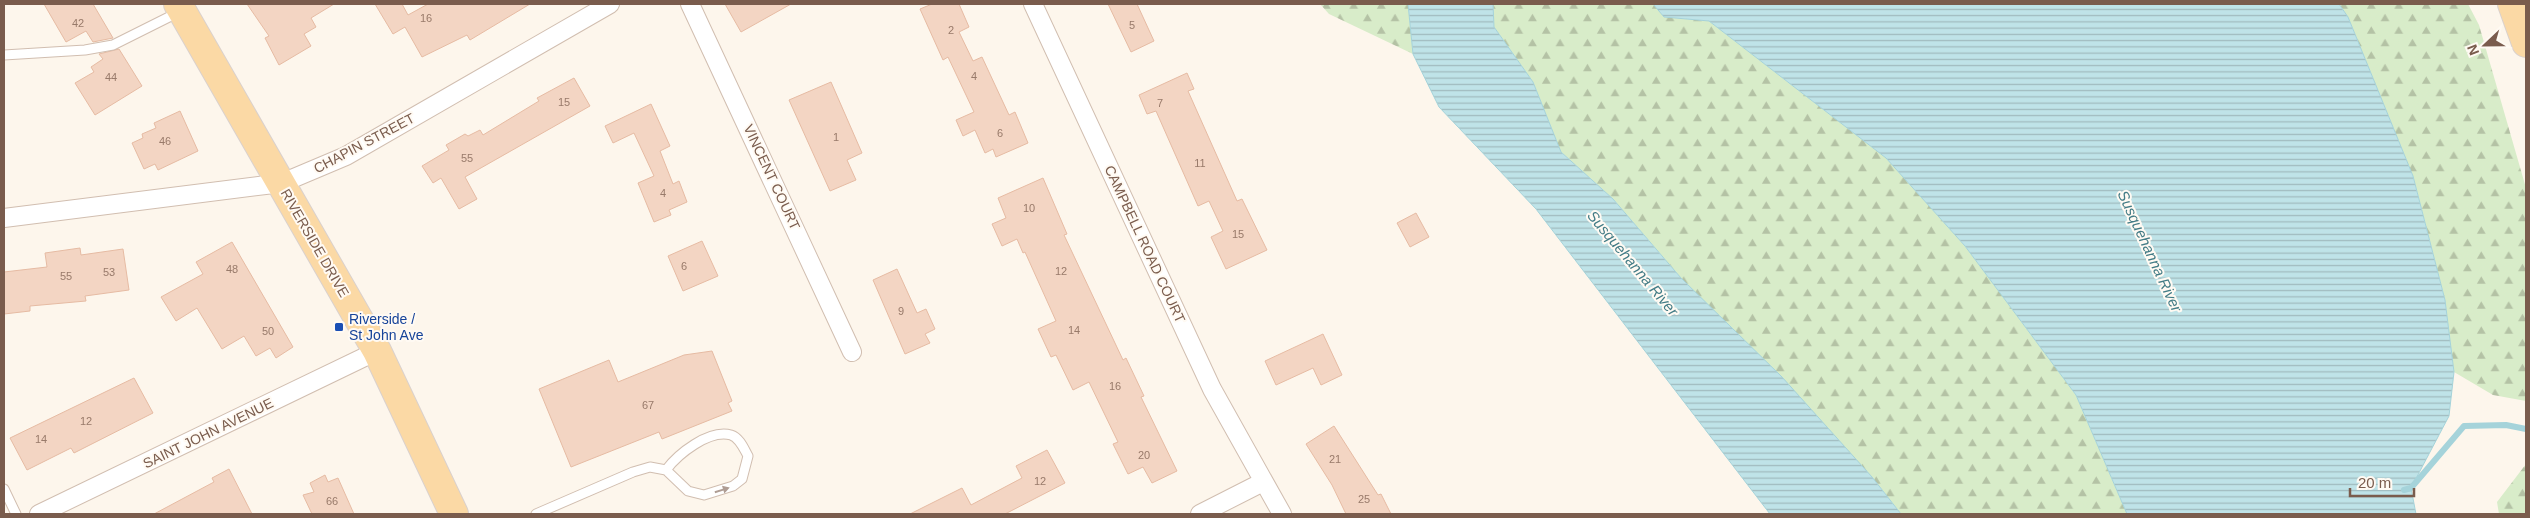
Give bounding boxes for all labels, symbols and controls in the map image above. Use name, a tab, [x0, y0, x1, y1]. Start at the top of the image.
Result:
house number: 16	[420, 12, 432, 24]
house number: 42	[72, 17, 84, 29]
house number: 5	[1129, 19, 1135, 31]
north arrow	[2460, 20, 2510, 70]
house number: 2	[948, 24, 954, 36]
text: N	[2464, 42, 2482, 58]
house number: 4	[971, 70, 977, 82]
house number: 44	[105, 71, 117, 83]
house number: 15	[558, 96, 570, 108]
house number: 7	[1157, 97, 1163, 109]
street label: CHAPIN STREET	[311, 109, 418, 176]
street label: VINCENT COURT	[741, 122, 804, 233]
house number: 6	[997, 127, 1003, 139]
house number: 1	[833, 131, 839, 143]
house number: 46	[159, 135, 171, 147]
house number: 55	[461, 152, 473, 164]
house number: 11	[1194, 157, 1206, 169]
street label: CAMPBELL ROAD COURT	[1101, 163, 1189, 326]
street label: RIVERSIDE DRIVE	[278, 186, 352, 300]
house number: 4	[660, 187, 666, 199]
water label: Susquehanna River	[2114, 188, 2186, 315]
house number: 10	[1023, 202, 1035, 214]
water label: Susquehanna River	[1584, 207, 1682, 320]
house number: 15	[1232, 228, 1244, 240]
house number: 6	[681, 260, 687, 272]
house number: 48	[226, 263, 238, 275]
house number: 12	[1055, 265, 1067, 277]
house number: 53	[103, 266, 115, 278]
house number: 55	[60, 270, 72, 282]
house number: 9	[898, 305, 904, 317]
place label: Riverside / St John Ave	[349, 311, 424, 343]
marker: Riverside / St John Ave	[333, 321, 345, 333]
house number: 14	[1068, 324, 1080, 336]
house number: 50	[262, 325, 274, 337]
house number: 16	[1109, 380, 1121, 392]
street label: SAINT JOHN AVENUE	[140, 395, 276, 471]
house number: 67	[642, 399, 654, 411]
house number: 12	[80, 415, 92, 427]
house number: 14	[35, 433, 47, 445]
house number: 20	[1138, 449, 1150, 461]
house number: 21	[1329, 453, 1341, 465]
scale bar	[2350, 466, 2414, 498]
text: 20 m	[2358, 474, 2391, 491]
house number: 12	[1034, 475, 1046, 487]
one-way arrow	[715, 485, 730, 493]
house number: 25	[1358, 493, 1370, 505]
house number: 66	[326, 495, 338, 507]

